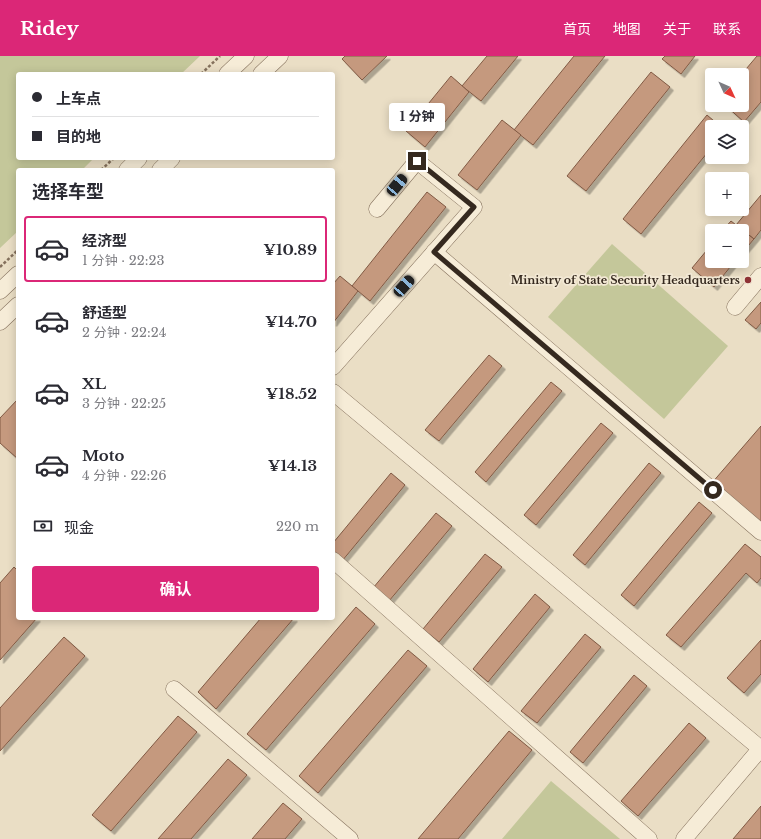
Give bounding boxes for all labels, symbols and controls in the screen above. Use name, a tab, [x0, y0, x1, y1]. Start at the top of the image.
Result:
text: Ridey	[20, 17, 79, 40]
text: 首页	[563, 20, 591, 38]
text: 地图	[613, 20, 641, 38]
text: 关于	[663, 20, 691, 38]
text: 联系	[713, 20, 741, 38]
north arrow	[705, 68, 749, 112]
map controls	[705, 68, 749, 268]
text: 上车点	[56, 89, 101, 108]
callout: 1 分钟	[389, 103, 445, 131]
text: 1 分钟	[399, 108, 435, 125]
button: layers	[705, 120, 749, 164]
text: 目的地	[56, 127, 101, 146]
route end	[408, 152, 426, 170]
car	[385, 172, 409, 198]
button: +	[705, 172, 749, 216]
text: 选择车型	[32, 181, 104, 203]
button: −	[705, 224, 749, 268]
icon: car	[34, 231, 70, 267]
text: 经济型	[82, 231, 127, 250]
text: ¥10.89	[263, 240, 317, 259]
text: 1 分钟 · 22:23	[82, 252, 164, 269]
car	[392, 273, 416, 299]
place label: Ministry of State Security Headquarters	[511, 273, 740, 287]
marker: Ministry of State Security Headquarters	[743, 275, 753, 285]
icon: car	[34, 303, 70, 339]
text: 舒适型	[82, 303, 127, 322]
text: ¥14.70	[265, 312, 317, 331]
text: 2 分钟 · 22:24	[82, 324, 166, 341]
text: XL	[82, 374, 106, 393]
icon: car	[34, 375, 70, 411]
text: ¥18.52	[266, 384, 317, 403]
text: 3 分钟 · 22:25	[82, 395, 166, 412]
text: Moto	[82, 446, 124, 465]
icon: car	[34, 447, 70, 483]
text: ¥14.13	[268, 456, 317, 475]
text: 4 分钟 · 22:26	[82, 467, 167, 484]
route start	[704, 481, 722, 499]
icon: cash	[32, 515, 54, 537]
text: 现金	[64, 518, 94, 537]
text: 220 m	[276, 518, 319, 535]
button: 确认	[32, 566, 319, 612]

